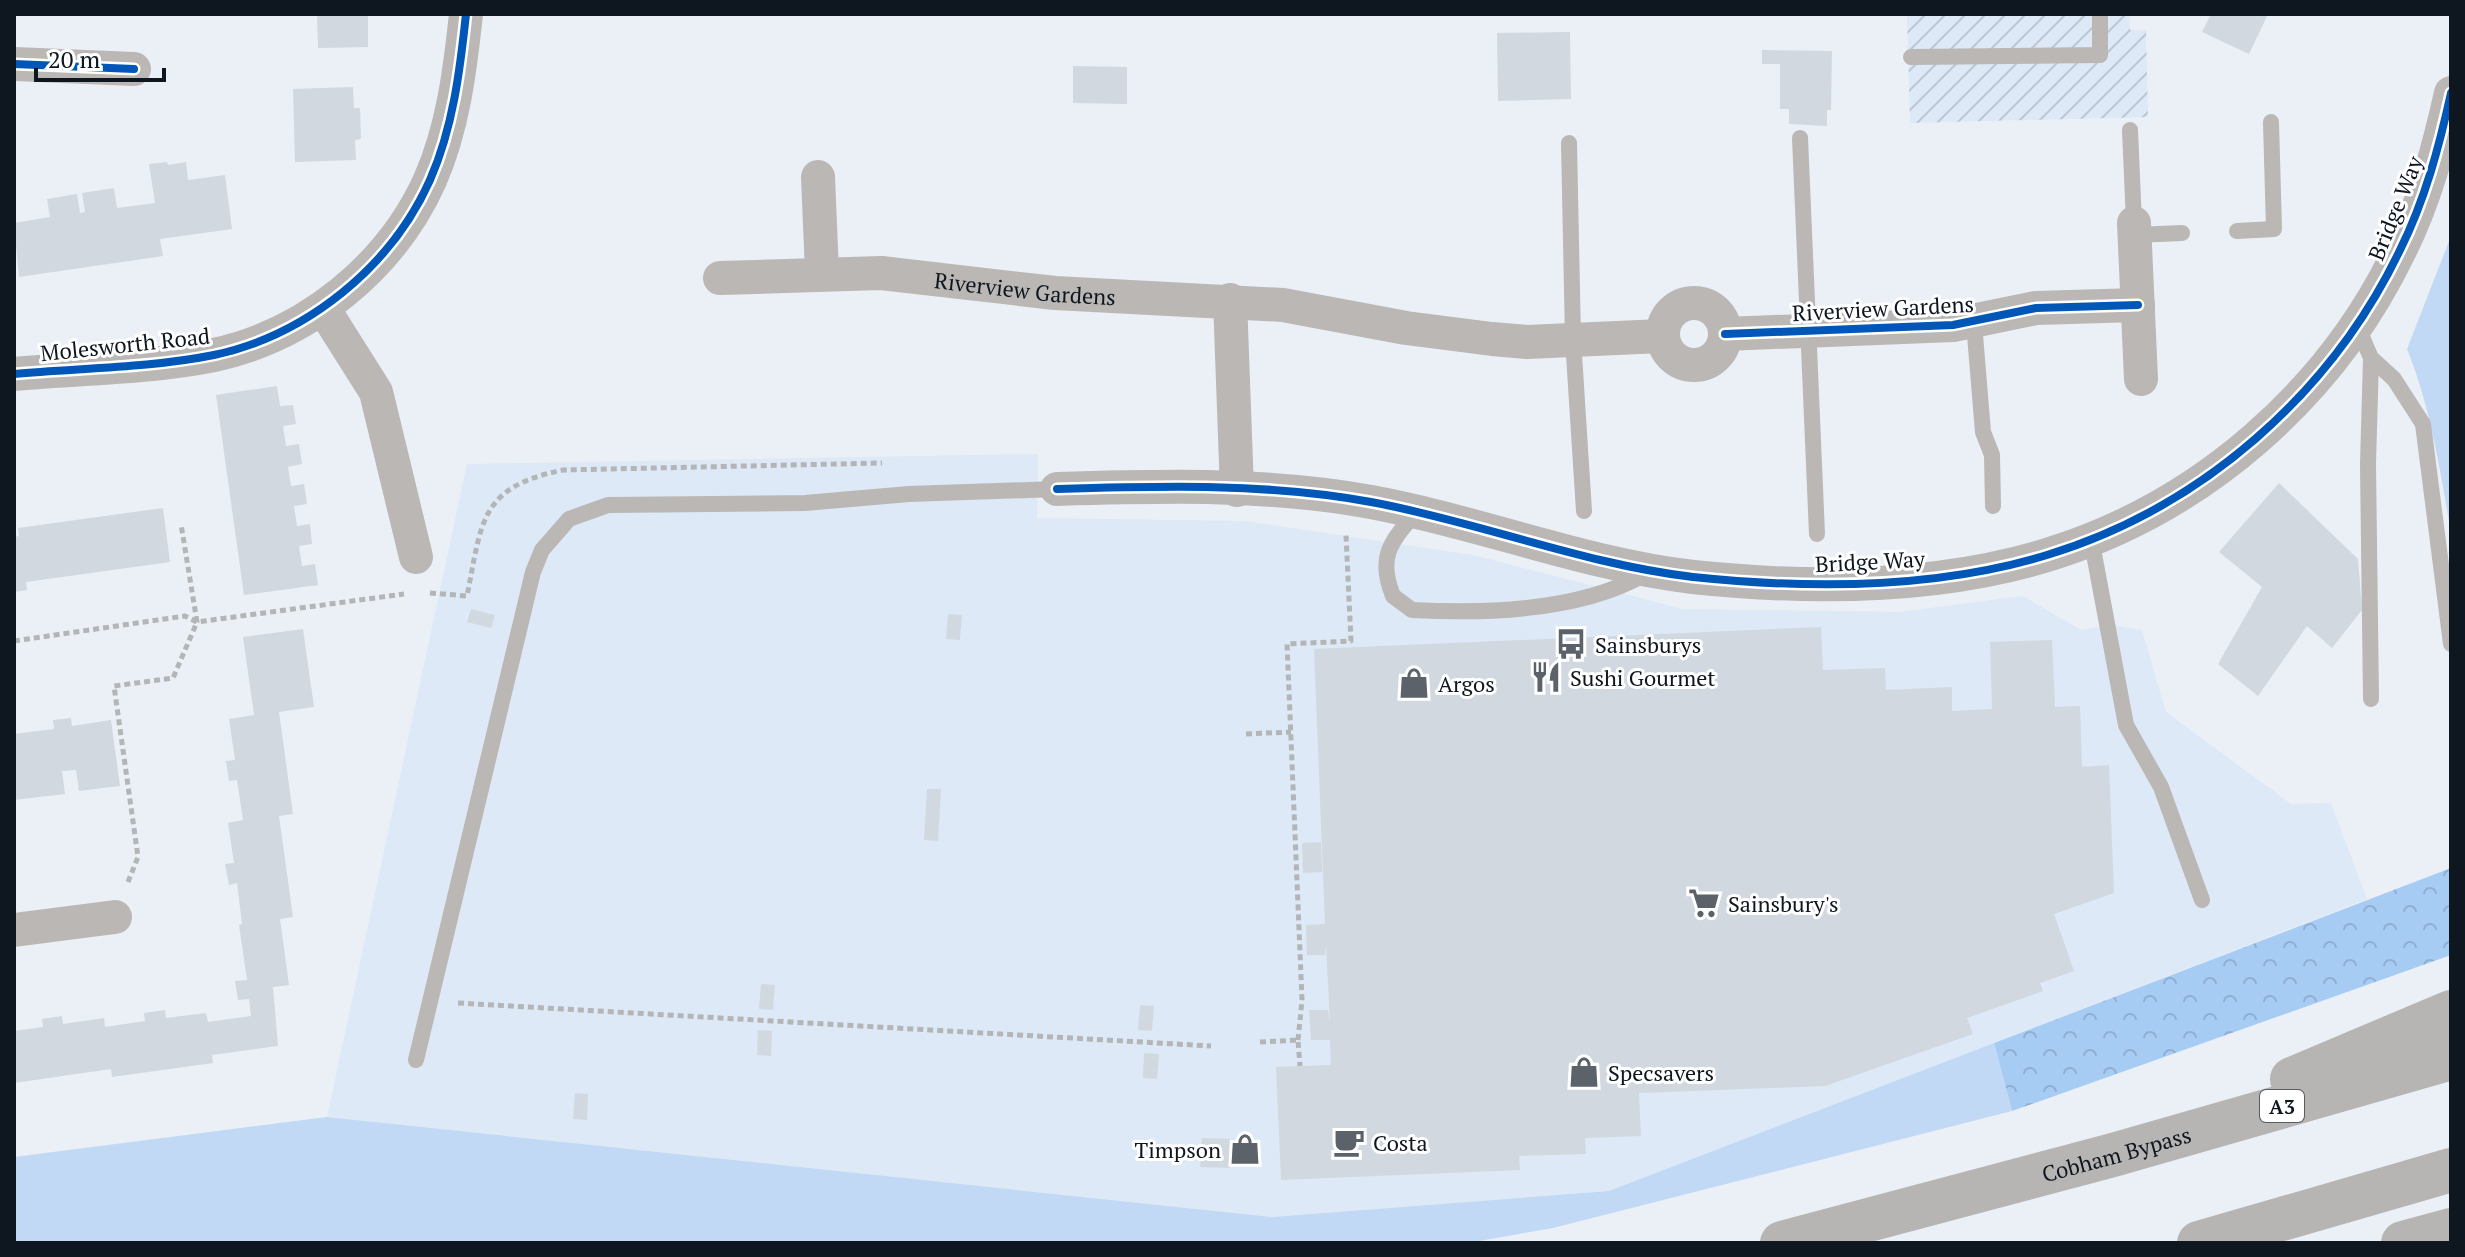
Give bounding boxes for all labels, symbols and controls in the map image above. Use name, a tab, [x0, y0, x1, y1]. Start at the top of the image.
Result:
scale bar	[36, 32, 164, 82]
text: 20 m	[48, 43, 100, 75]
street label: Bridge Way	[2361, 151, 2429, 264]
street label: Riverview Gardens	[933, 265, 1117, 311]
street label: Riverview Gardens	[1791, 289, 1975, 327]
street label: Molesworth Road	[39, 321, 211, 367]
street label: Bridge Way	[1814, 544, 1927, 578]
bus stop icon: Sainsburys	[1554, 627, 1588, 661]
place label: Sainsburys	[1595, 630, 1701, 659]
restaurant icon: Sushi Gourmet	[1529, 660, 1563, 694]
place label: Sushi Gourmet	[1570, 663, 1715, 692]
shop icon: Argos	[1397, 666, 1431, 700]
place label: Argos	[1438, 669, 1495, 698]
supermarket icon: Sainsbury's	[1687, 886, 1721, 920]
place label: Sainsbury's	[1728, 889, 1838, 918]
shop icon: Specsavers	[1567, 1055, 1601, 1089]
place label: Specsavers	[1608, 1058, 1714, 1087]
road number: A3	[2260, 1090, 2304, 1122]
street label: Cobham Bypass	[2038, 1119, 2194, 1188]
cafe icon: Costa	[1332, 1125, 1366, 1159]
place label: Costa	[1373, 1128, 1428, 1157]
shop icon: Timpson	[1228, 1132, 1262, 1166]
place label: Timpson	[1135, 1135, 1221, 1164]

